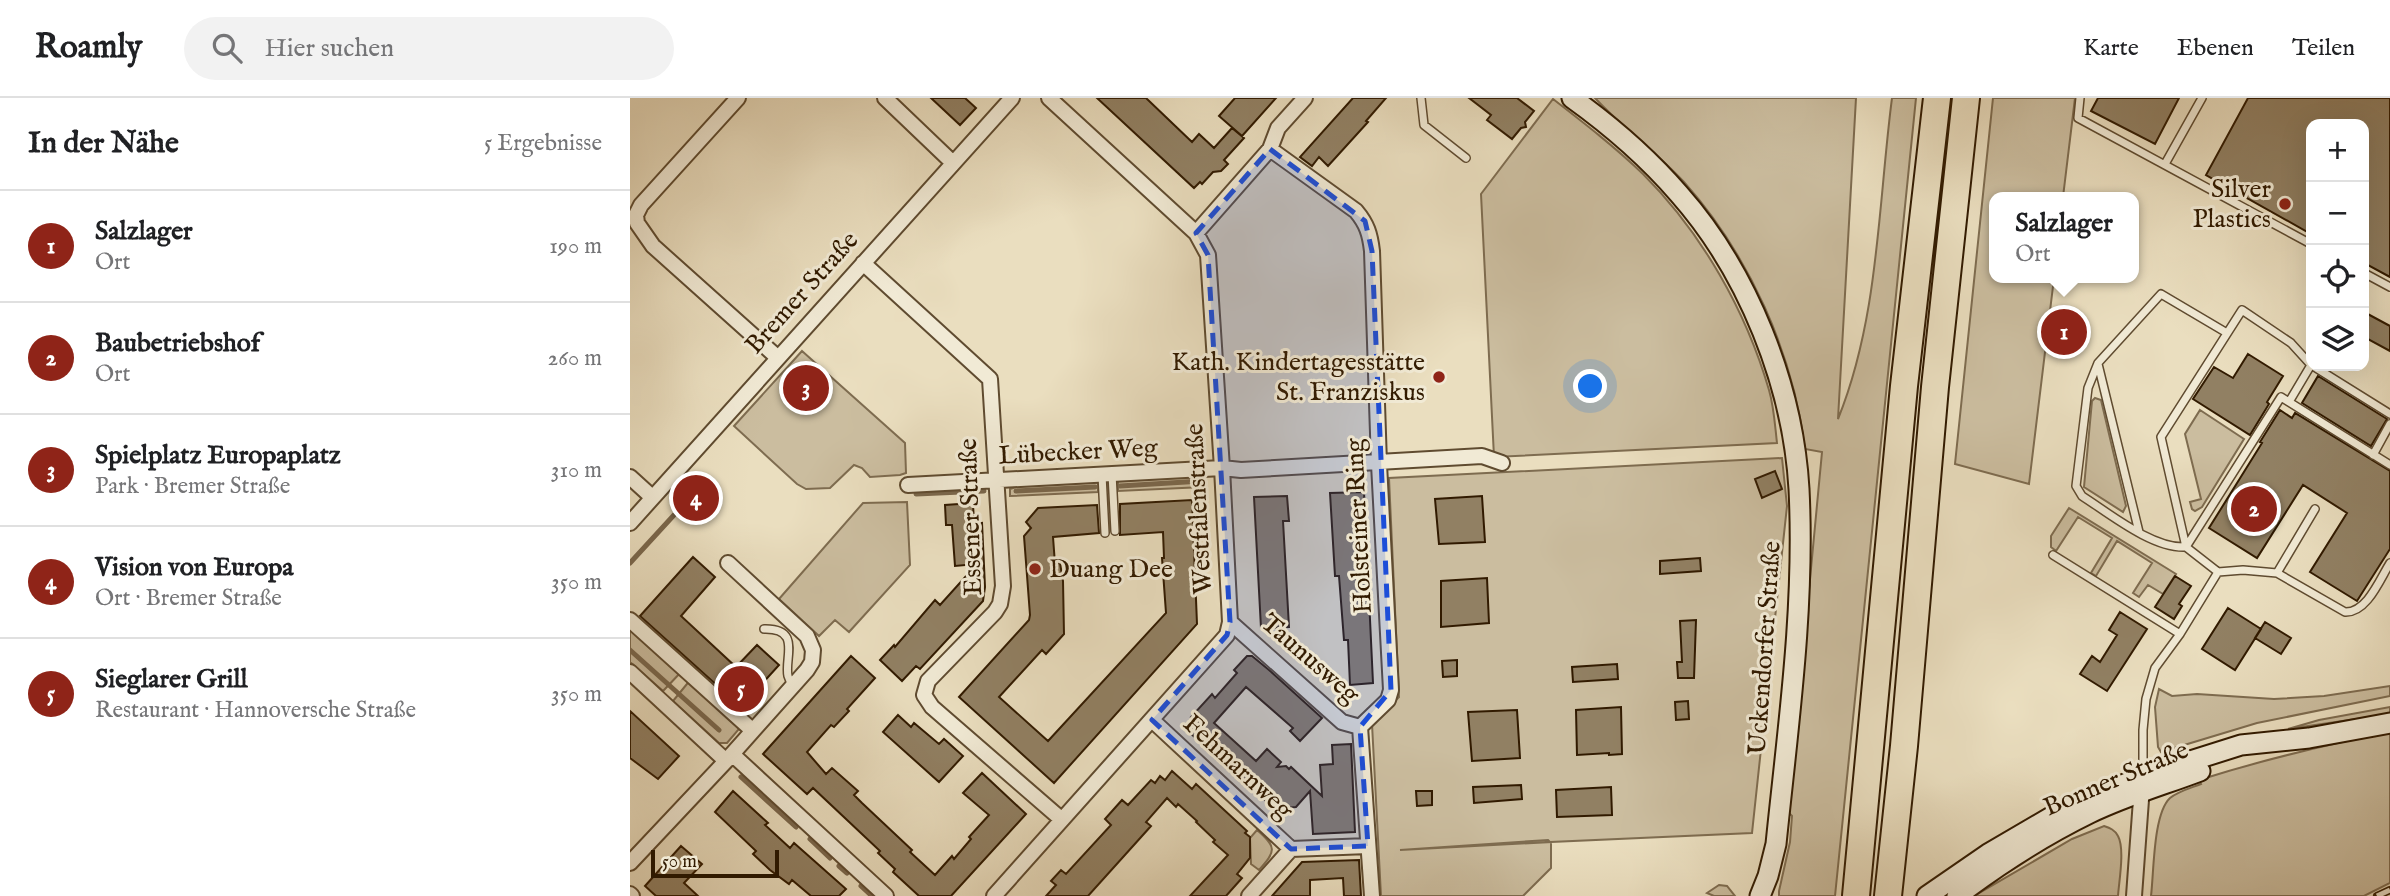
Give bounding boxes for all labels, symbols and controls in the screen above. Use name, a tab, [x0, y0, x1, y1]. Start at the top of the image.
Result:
search box	[184, 17, 674, 80]
text: Roamly	[35, 27, 142, 69]
icon: search	[208, 29, 246, 67]
text: Hier suchen	[264, 32, 394, 65]
text: Karte	[2083, 33, 2139, 64]
text: Ebenen	[2177, 33, 2254, 64]
text: Teilen	[2292, 33, 2355, 64]
map controls	[2306, 119, 2369, 371]
button: +	[2306, 119, 2369, 182]
text: In der Nähe	[28, 125, 179, 163]
text: 5 Ergebnisse	[484, 129, 602, 158]
place label: Silver Plastics	[2192, 173, 2271, 236]
button: −	[2306, 182, 2369, 245]
popup	[1989, 192, 2139, 283]
marker: Silver Plastics	[2277, 196, 2293, 212]
text: Salzlager	[2015, 207, 2113, 240]
text: Salzlager	[95, 215, 193, 248]
street label: Bremer Straße	[738, 225, 866, 361]
text: 1	[47, 232, 55, 261]
text: 190 m	[549, 232, 602, 261]
text: Ort	[2015, 240, 2051, 269]
button: locate	[2306, 245, 2369, 308]
text: Ort	[95, 248, 130, 277]
pin: 1	[2041, 306, 2087, 358]
button: layers	[2306, 308, 2369, 371]
text: Baubetriebshof	[95, 327, 260, 360]
text: 2	[46, 344, 56, 373]
text: 260 m	[547, 344, 602, 373]
place label: Kath. Kindertagesstätte St. Franziskus	[1172, 346, 1425, 409]
text: Ort	[95, 360, 130, 389]
pin: 3	[783, 362, 829, 414]
marker: Kath. Kindertagesstätte St. Franziskus	[1431, 369, 1447, 385]
your location	[1573, 369, 1607, 403]
street label: Westfalenstraße	[1178, 423, 1220, 595]
street label: Lübecker Weg	[998, 431, 1159, 473]
street label: Holsteiner Ring	[1338, 437, 1380, 614]
street label: Essener Straße	[952, 438, 990, 596]
text: Spielplatz Europaplatz	[95, 439, 341, 472]
text: 3	[47, 456, 55, 485]
text: 310 m	[551, 456, 602, 485]
text: Park · Bremer Straße	[95, 472, 290, 501]
pin: 4	[673, 472, 719, 524]
pin: 2	[2231, 483, 2277, 535]
street label: Uckendorfer Straße	[1741, 540, 1789, 756]
text: Vision von Europa	[95, 551, 294, 584]
place label: Duang Dee	[1049, 553, 1173, 586]
marker: Duang Dee	[1027, 561, 1043, 577]
text: 4	[45, 568, 57, 597]
text: 350 m	[551, 568, 602, 597]
text: Ort · Bremer Straße	[95, 584, 282, 613]
street label: Taunusweg	[1254, 607, 1367, 712]
text: Sieglarer Grill	[95, 663, 248, 696]
pin: 5	[718, 663, 764, 715]
text: 5	[47, 680, 55, 709]
text: 350 m	[551, 680, 602, 709]
text: Restaurant · Hannoversche Straße	[95, 696, 416, 725]
street label: Fehmarnweg	[1176, 707, 1301, 827]
street label: Bonner Straße	[2039, 734, 2194, 824]
scale bar	[651, 847, 779, 879]
text: 50 m	[662, 850, 697, 874]

